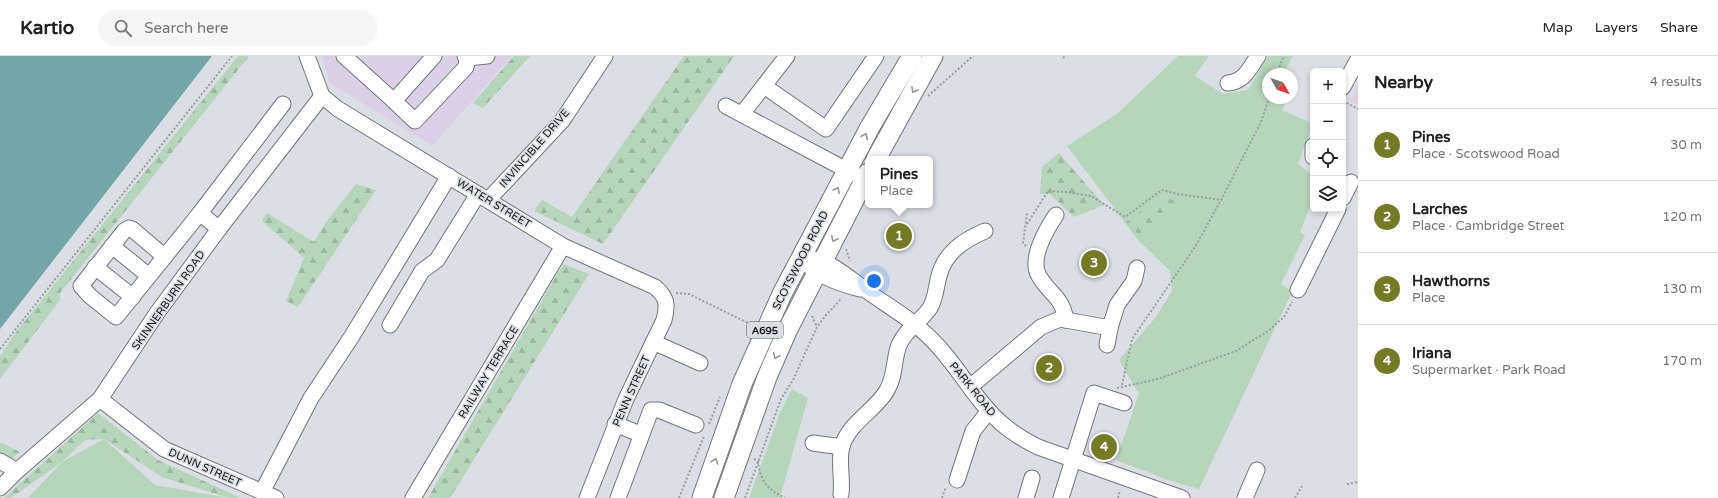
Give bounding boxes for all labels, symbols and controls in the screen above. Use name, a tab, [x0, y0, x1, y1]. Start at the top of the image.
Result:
search box	[98, 10, 378, 46]
text: Kartio	[20, 17, 74, 39]
icon: search	[112, 17, 134, 39]
text: Search here	[144, 19, 229, 37]
text: Map	[1543, 19, 1573, 36]
text: Layers	[1595, 19, 1638, 36]
text: Share	[1660, 19, 1698, 36]
north arrow	[1262, 68, 1298, 104]
map controls	[1310, 68, 1346, 212]
button: +	[1310, 68, 1346, 104]
text: Nearby	[1374, 72, 1433, 93]
text: 4 results	[1650, 74, 1702, 90]
one-way arrow	[911, 86, 918, 93]
button: −	[1310, 104, 1346, 140]
street label: INVINCIBLE DRIVE	[497, 106, 572, 190]
text: Pines	[1412, 128, 1451, 146]
one-way arrow	[861, 133, 868, 140]
text: 1	[1383, 137, 1391, 153]
text: 30 m	[1670, 137, 1702, 153]
button: locate	[1310, 140, 1346, 176]
text: Place · Scotswood Road	[1412, 146, 1560, 162]
popup	[865, 156, 933, 208]
text: Pines	[880, 165, 918, 183]
street label: WATER STREET	[454, 176, 534, 231]
button: layers	[1310, 176, 1346, 212]
text: Place	[880, 183, 913, 199]
one-way arrow	[832, 187, 839, 194]
text: Larches	[1412, 200, 1467, 218]
street label: SCOTSWOOD ROAD	[770, 209, 831, 312]
text: 2	[1383, 209, 1391, 225]
text: 120 m	[1662, 209, 1702, 225]
text: Place · Cambridge Street	[1412, 218, 1565, 234]
pin: 1	[886, 221, 912, 251]
one-way arrow	[831, 235, 838, 243]
street label: SKINNERBURN ROAD	[129, 248, 208, 352]
pin: 3	[1081, 248, 1107, 278]
your location	[864, 271, 884, 291]
text: Hawthorns	[1412, 272, 1490, 290]
text: 3	[1383, 281, 1391, 297]
text: 130 m	[1662, 281, 1702, 297]
text: Place	[1412, 290, 1445, 306]
road number: A695	[747, 322, 783, 338]
street label: RAILWAY TERRACE	[456, 324, 521, 421]
text: Iriana	[1412, 344, 1452, 362]
one-way arrow	[773, 352, 781, 359]
street label: PENN STREET	[610, 353, 653, 429]
pin: 2	[1036, 353, 1062, 383]
text: 4	[1383, 353, 1391, 369]
text: 170 m	[1662, 353, 1702, 369]
street label: PARK ROAD	[947, 359, 999, 419]
text: Supermarket · Park Road	[1412, 362, 1566, 378]
pin: 4	[1091, 432, 1117, 462]
street label: DUNN STREET	[166, 446, 244, 490]
one-way arrow	[710, 458, 718, 465]

